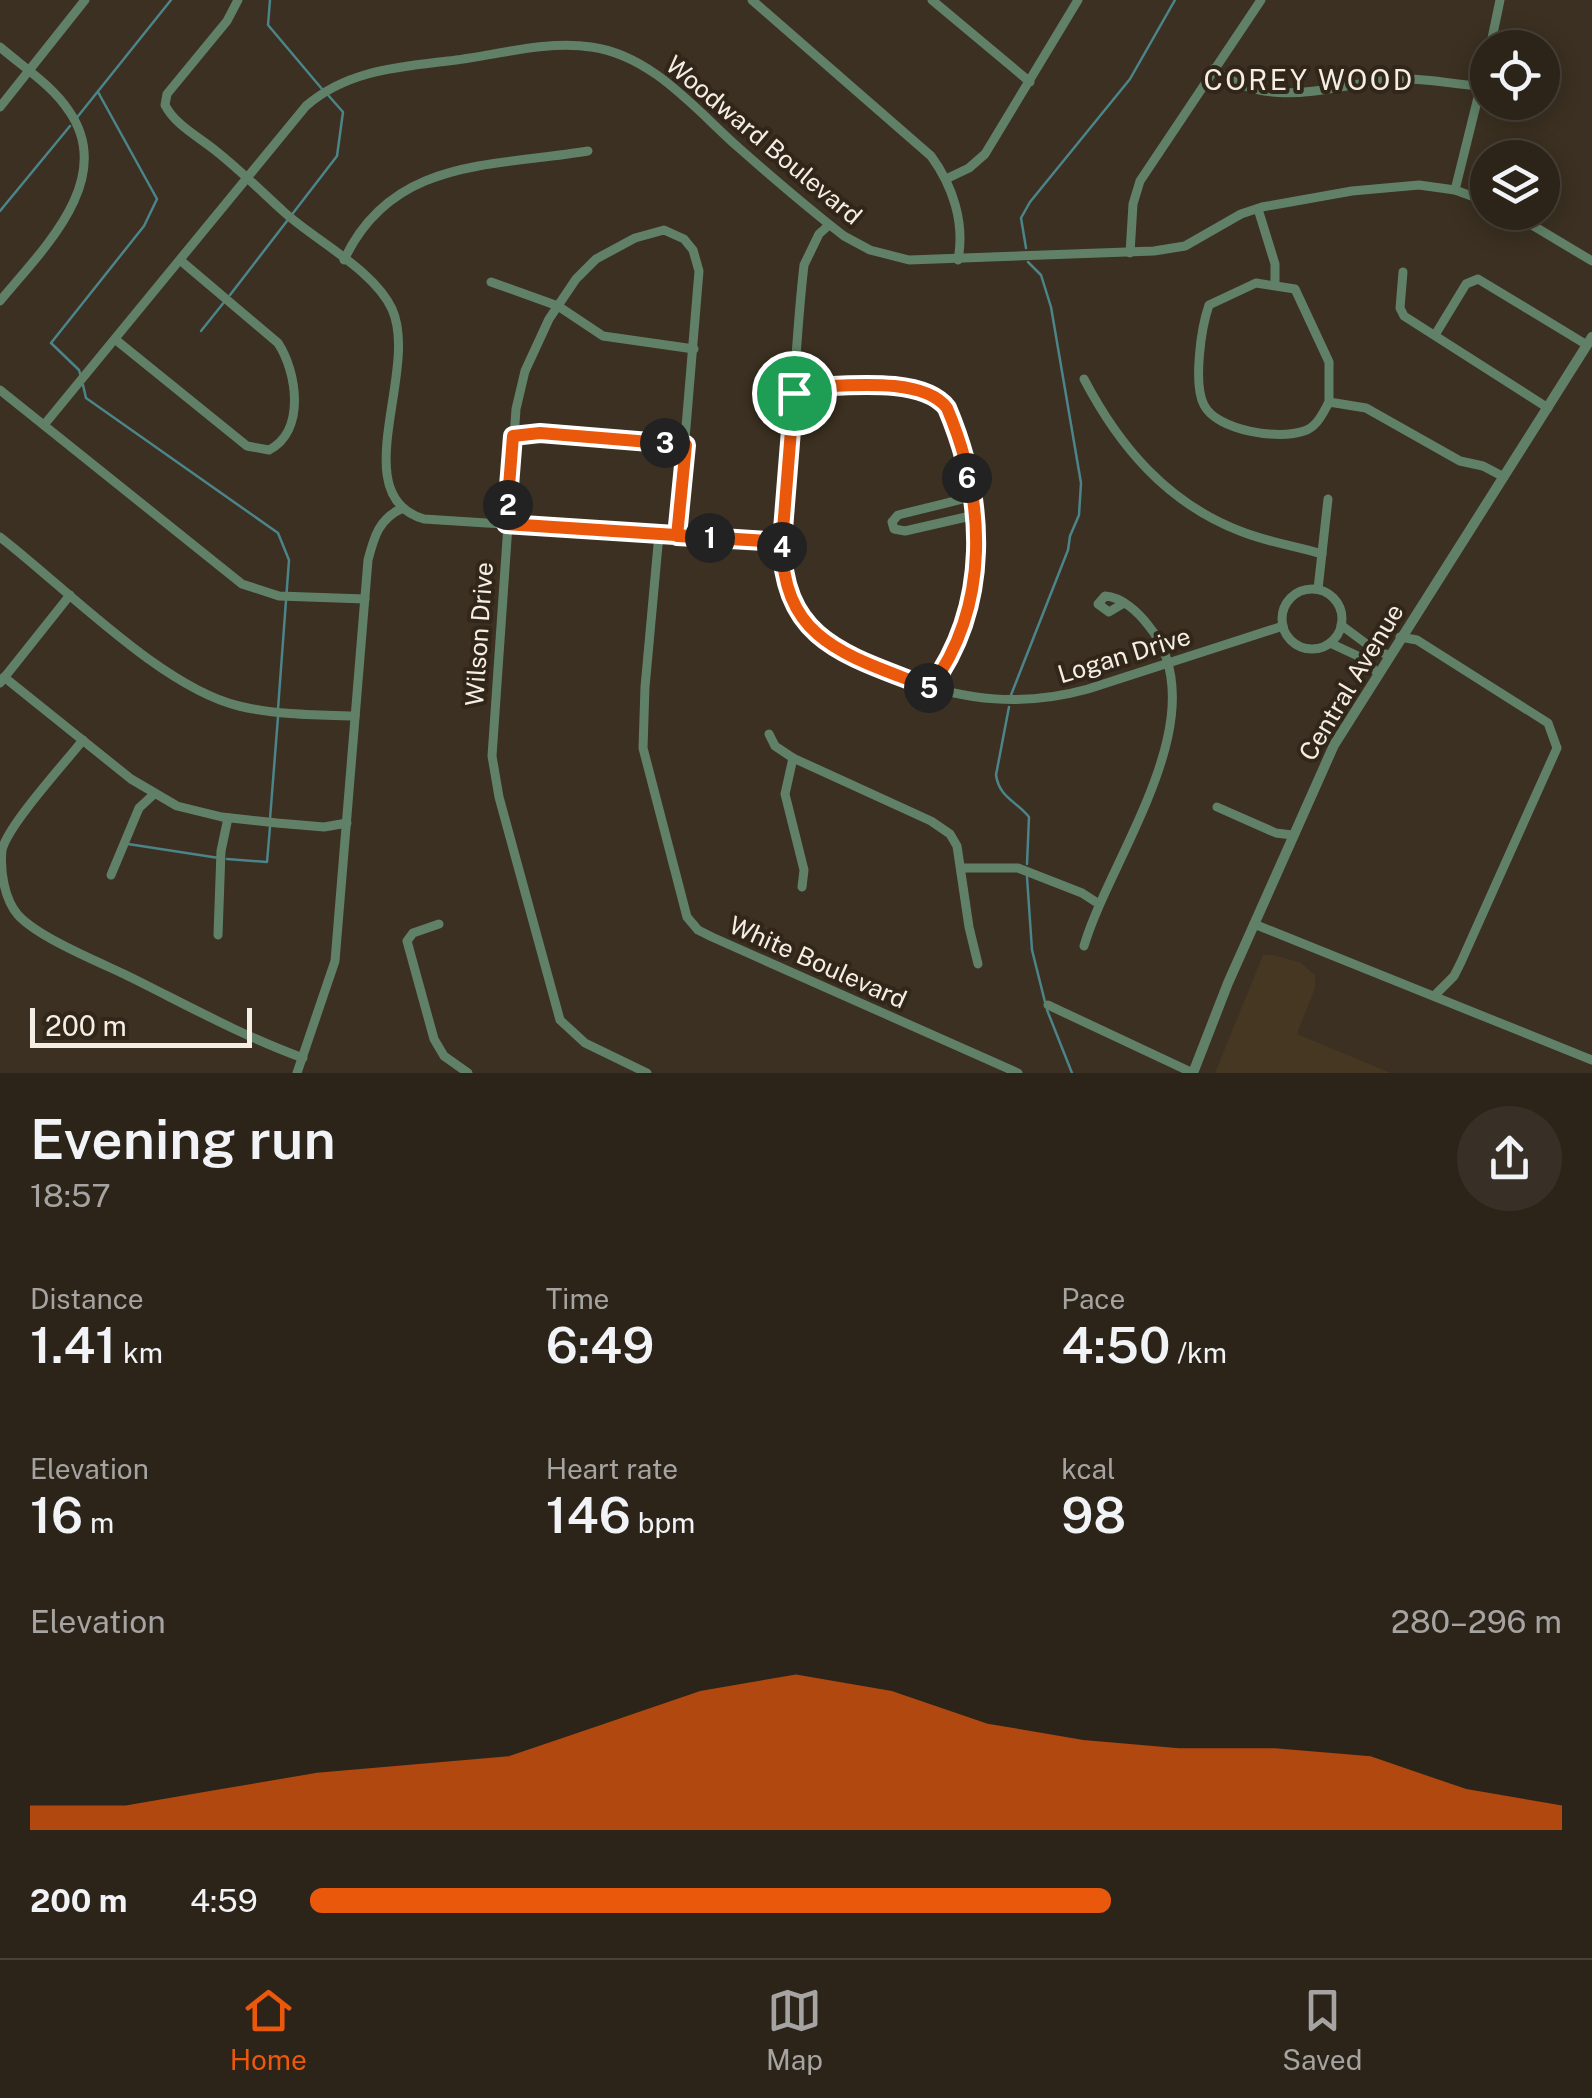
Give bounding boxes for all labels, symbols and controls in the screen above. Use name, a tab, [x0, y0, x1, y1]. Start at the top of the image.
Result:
map controls	[1470, 30, 1560, 230]
button: locate	[1470, 30, 1560, 120]
street label: Woodward Boulevard	[660, 49, 868, 231]
district label: COREY WOOD	[1203, 63, 1415, 96]
button: layers	[1470, 140, 1560, 230]
pin	[752, 351, 837, 436]
icon: arrive	[767, 366, 822, 421]
pin: 3	[640, 418, 690, 468]
text: 3	[656, 426, 674, 459]
pin: 6	[942, 453, 992, 503]
text: 6	[958, 461, 976, 494]
pin: 2	[483, 480, 533, 530]
text: 2	[499, 488, 517, 521]
pin: 1	[685, 513, 735, 563]
text: 1	[704, 521, 716, 554]
pin: 4	[757, 522, 807, 572]
text: 4	[773, 530, 791, 563]
street label: Wilson Drive	[459, 561, 499, 707]
street label: Central Avenue	[1292, 598, 1410, 766]
street label: Logan Drive	[1054, 621, 1194, 689]
pin: 5	[904, 663, 954, 713]
text: 5	[920, 671, 938, 704]
street label: White Boulevard	[725, 909, 911, 1015]
scale bar	[30, 1003, 252, 1048]
text: 200 m	[45, 1009, 127, 1042]
button: share	[1457, 1106, 1562, 1211]
text: Evening run	[30, 1107, 336, 1171]
text: 18:57	[30, 1177, 111, 1214]
text: Distance	[30, 1282, 144, 1315]
text: Time	[546, 1282, 609, 1315]
text: Pace	[1061, 1282, 1125, 1315]
text: 1.41	[30, 1315, 116, 1374]
text: 6:49	[546, 1315, 654, 1374]
text: 4:50	[1061, 1315, 1170, 1374]
text: km	[116, 1336, 163, 1369]
text: /km	[1170, 1336, 1227, 1369]
text: Elevation	[30, 1452, 149, 1485]
text: Heart rate	[546, 1452, 678, 1485]
text: kcal	[1061, 1452, 1115, 1485]
text: 16	[30, 1485, 83, 1544]
text: 146	[546, 1485, 631, 1544]
text: 98	[1061, 1485, 1126, 1544]
text: m	[83, 1506, 114, 1539]
text: bpm	[631, 1506, 695, 1539]
text: Elevation	[30, 1603, 166, 1640]
text: 280–296 m	[1391, 1603, 1562, 1640]
text: 200 m	[30, 1882, 127, 1919]
text: 4:59	[190, 1882, 258, 1919]
tab: Home	[230, 1983, 307, 2076]
tab: Map	[766, 1983, 823, 2076]
tab: Saved	[1282, 1983, 1362, 2076]

